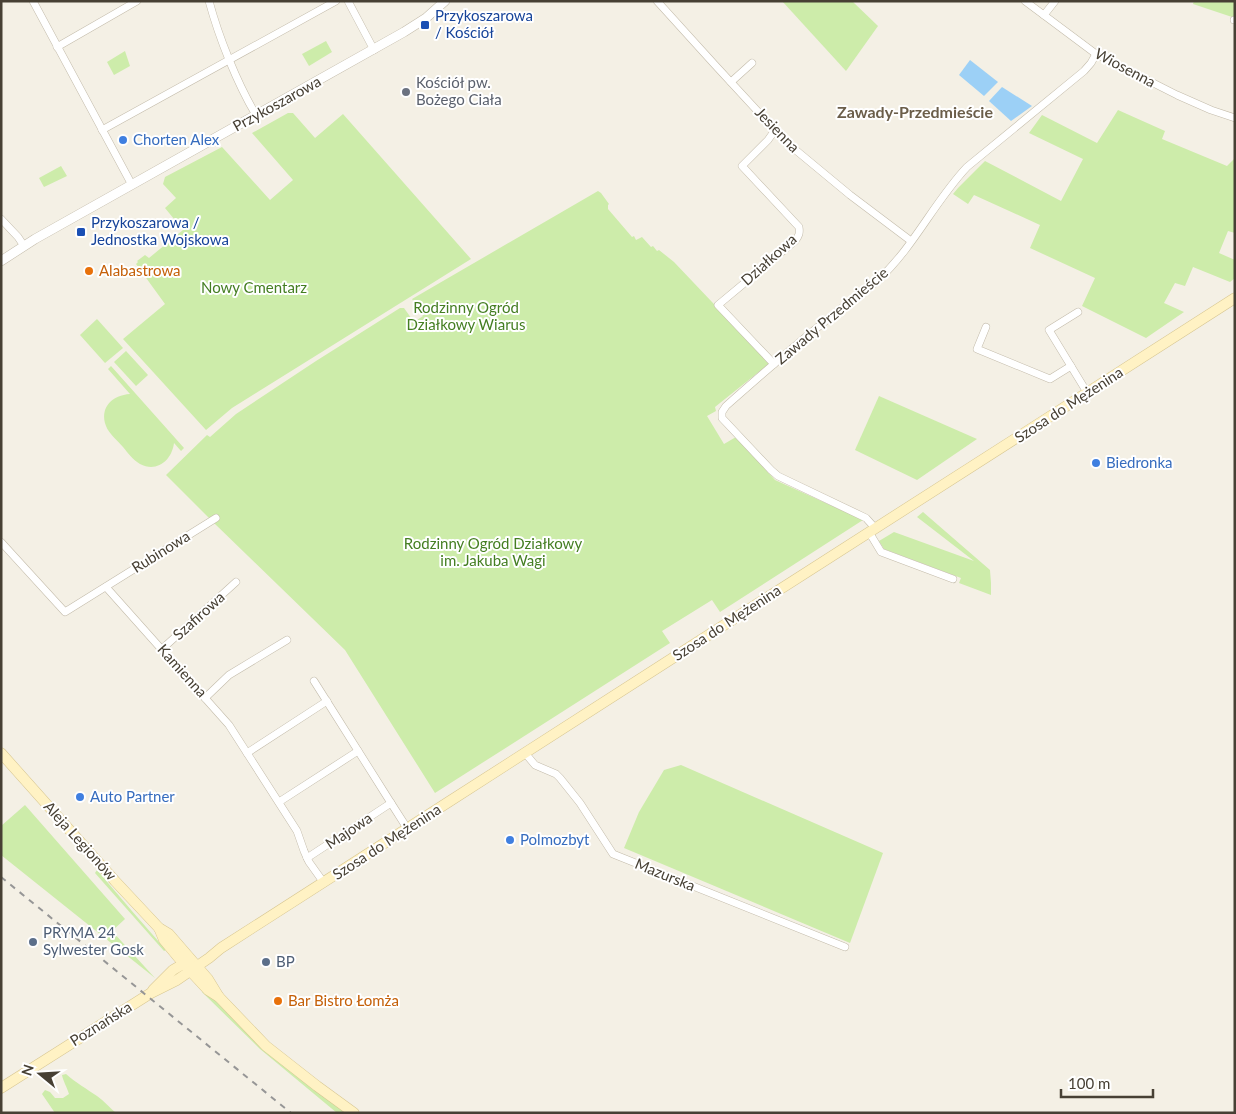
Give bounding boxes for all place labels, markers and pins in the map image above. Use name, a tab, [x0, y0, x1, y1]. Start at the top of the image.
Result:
place label: Przykoszarowa / Kościół	[435, 6, 533, 41]
marker: Przykoszarowa / Kościół	[419, 19, 431, 31]
place label: Kościół pw. Bożego Ciała	[416, 73, 502, 108]
marker: Kościół pw. Bożego Ciała	[400, 86, 412, 98]
place label: Chorten Alex	[133, 130, 220, 148]
marker: Chorten Alex	[117, 134, 129, 146]
place label: Przykoszarowa / Jednostka Wojskowa	[91, 213, 229, 248]
marker: Przykoszarowa / Jednostka Wojskowa	[75, 226, 87, 238]
place label: Alabastrowa	[99, 261, 181, 279]
marker: Alabastrowa	[83, 265, 95, 277]
place label: Biedronka	[1106, 453, 1173, 471]
marker: Biedronka	[1090, 457, 1102, 469]
place label: Auto Partner	[90, 787, 175, 805]
marker: Auto Partner	[74, 791, 86, 803]
place label: Polmozbyt	[520, 830, 590, 848]
marker: Polmozbyt	[504, 834, 516, 846]
place label: PRYMA 24 Sylwester Gosk	[43, 923, 144, 958]
marker: PRYMA 24 Sylwester Gosk	[27, 936, 39, 948]
place label: BP	[276, 952, 295, 970]
marker: BP	[260, 956, 272, 968]
place label: Bar Bistro Łomża	[288, 991, 399, 1009]
marker: Bar Bistro Łomża	[272, 995, 284, 1007]

